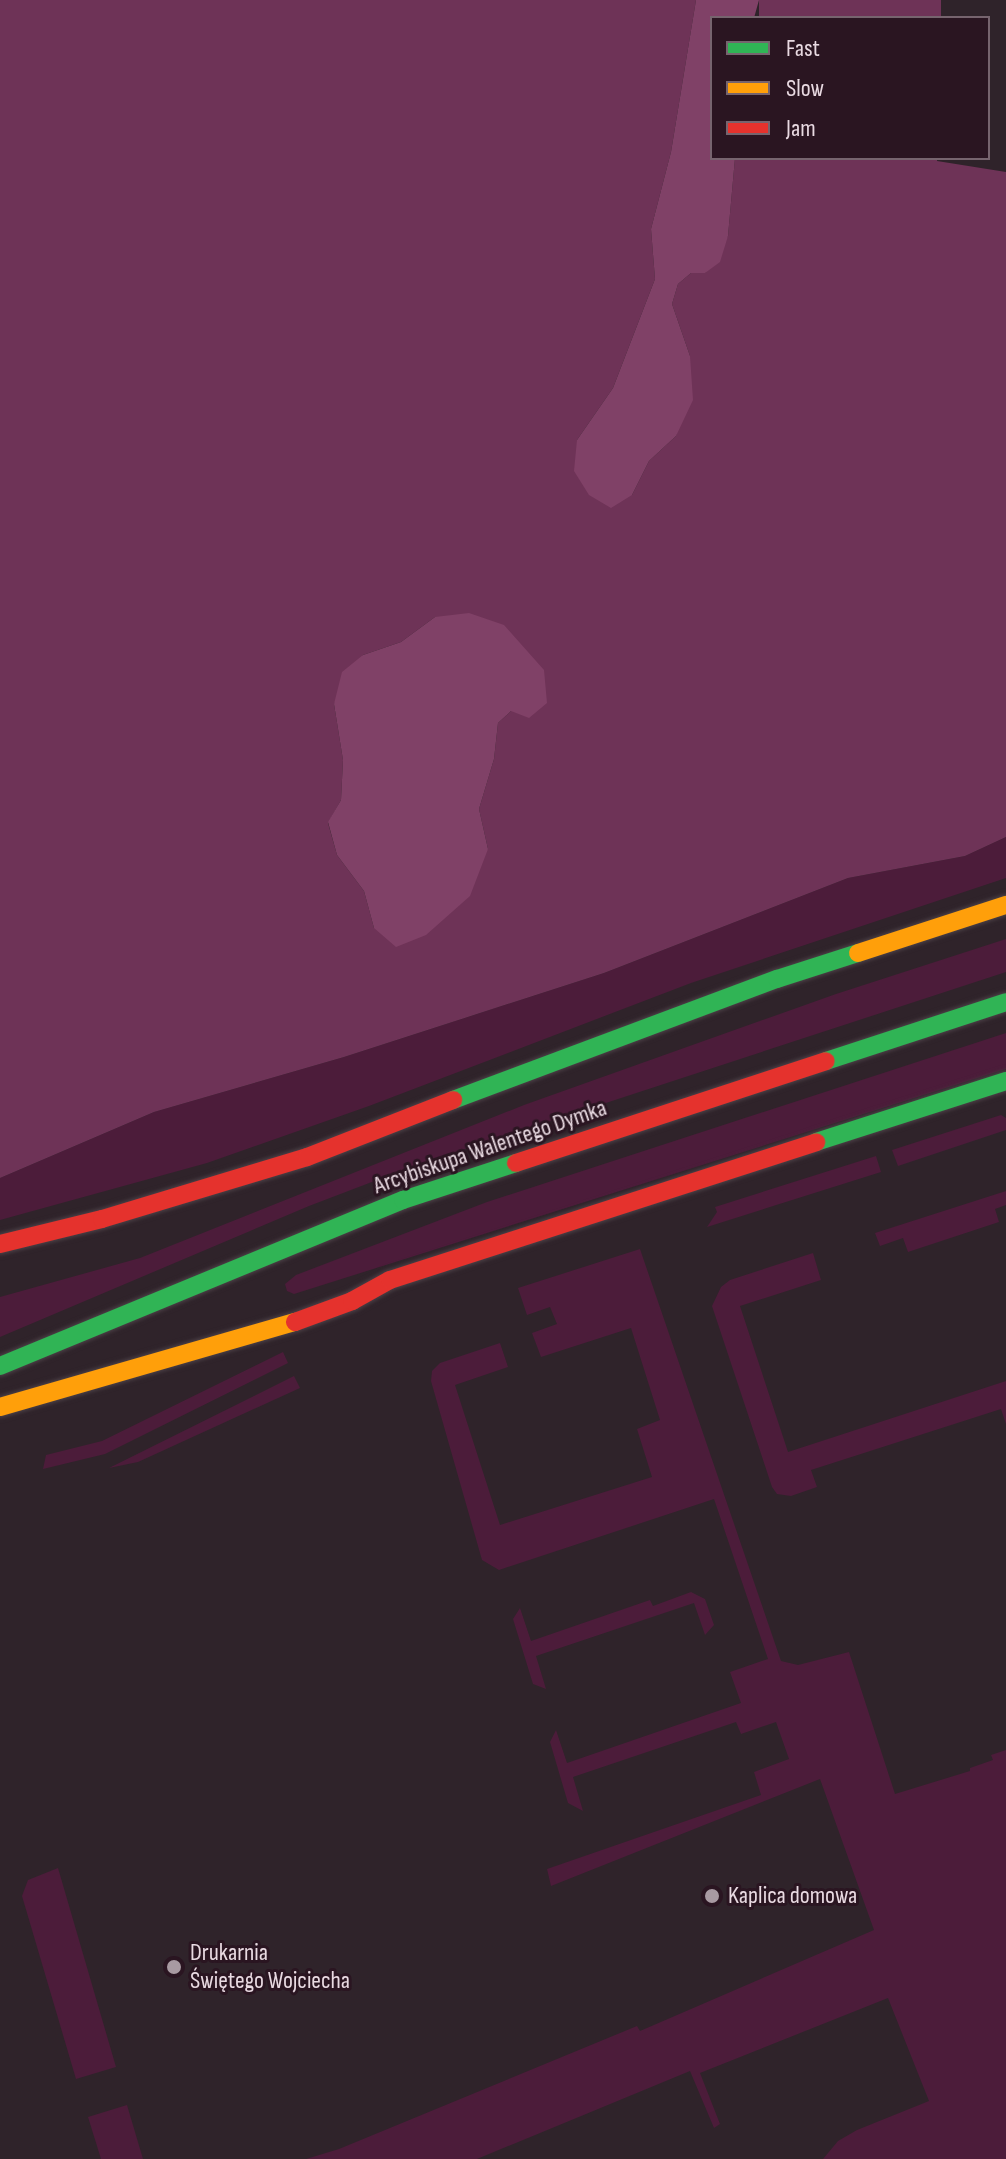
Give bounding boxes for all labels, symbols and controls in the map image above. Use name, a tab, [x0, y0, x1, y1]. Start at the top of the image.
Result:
legend	[710, 16, 990, 160]
text: Fast	[786, 34, 820, 63]
text: Slow	[786, 74, 824, 103]
text: Jam	[786, 114, 816, 143]
street label: Arcybiskupa Walentego Dymka	[370, 1094, 610, 1200]
place label: Kaplica domowa	[728, 1882, 857, 1910]
marker: Kaplica domowa	[703, 1887, 721, 1905]
place label: Drukarnia Świętego Wojciecha	[190, 1939, 350, 1995]
marker: Drukarnia Świętego Wojciecha	[165, 1958, 183, 1976]

